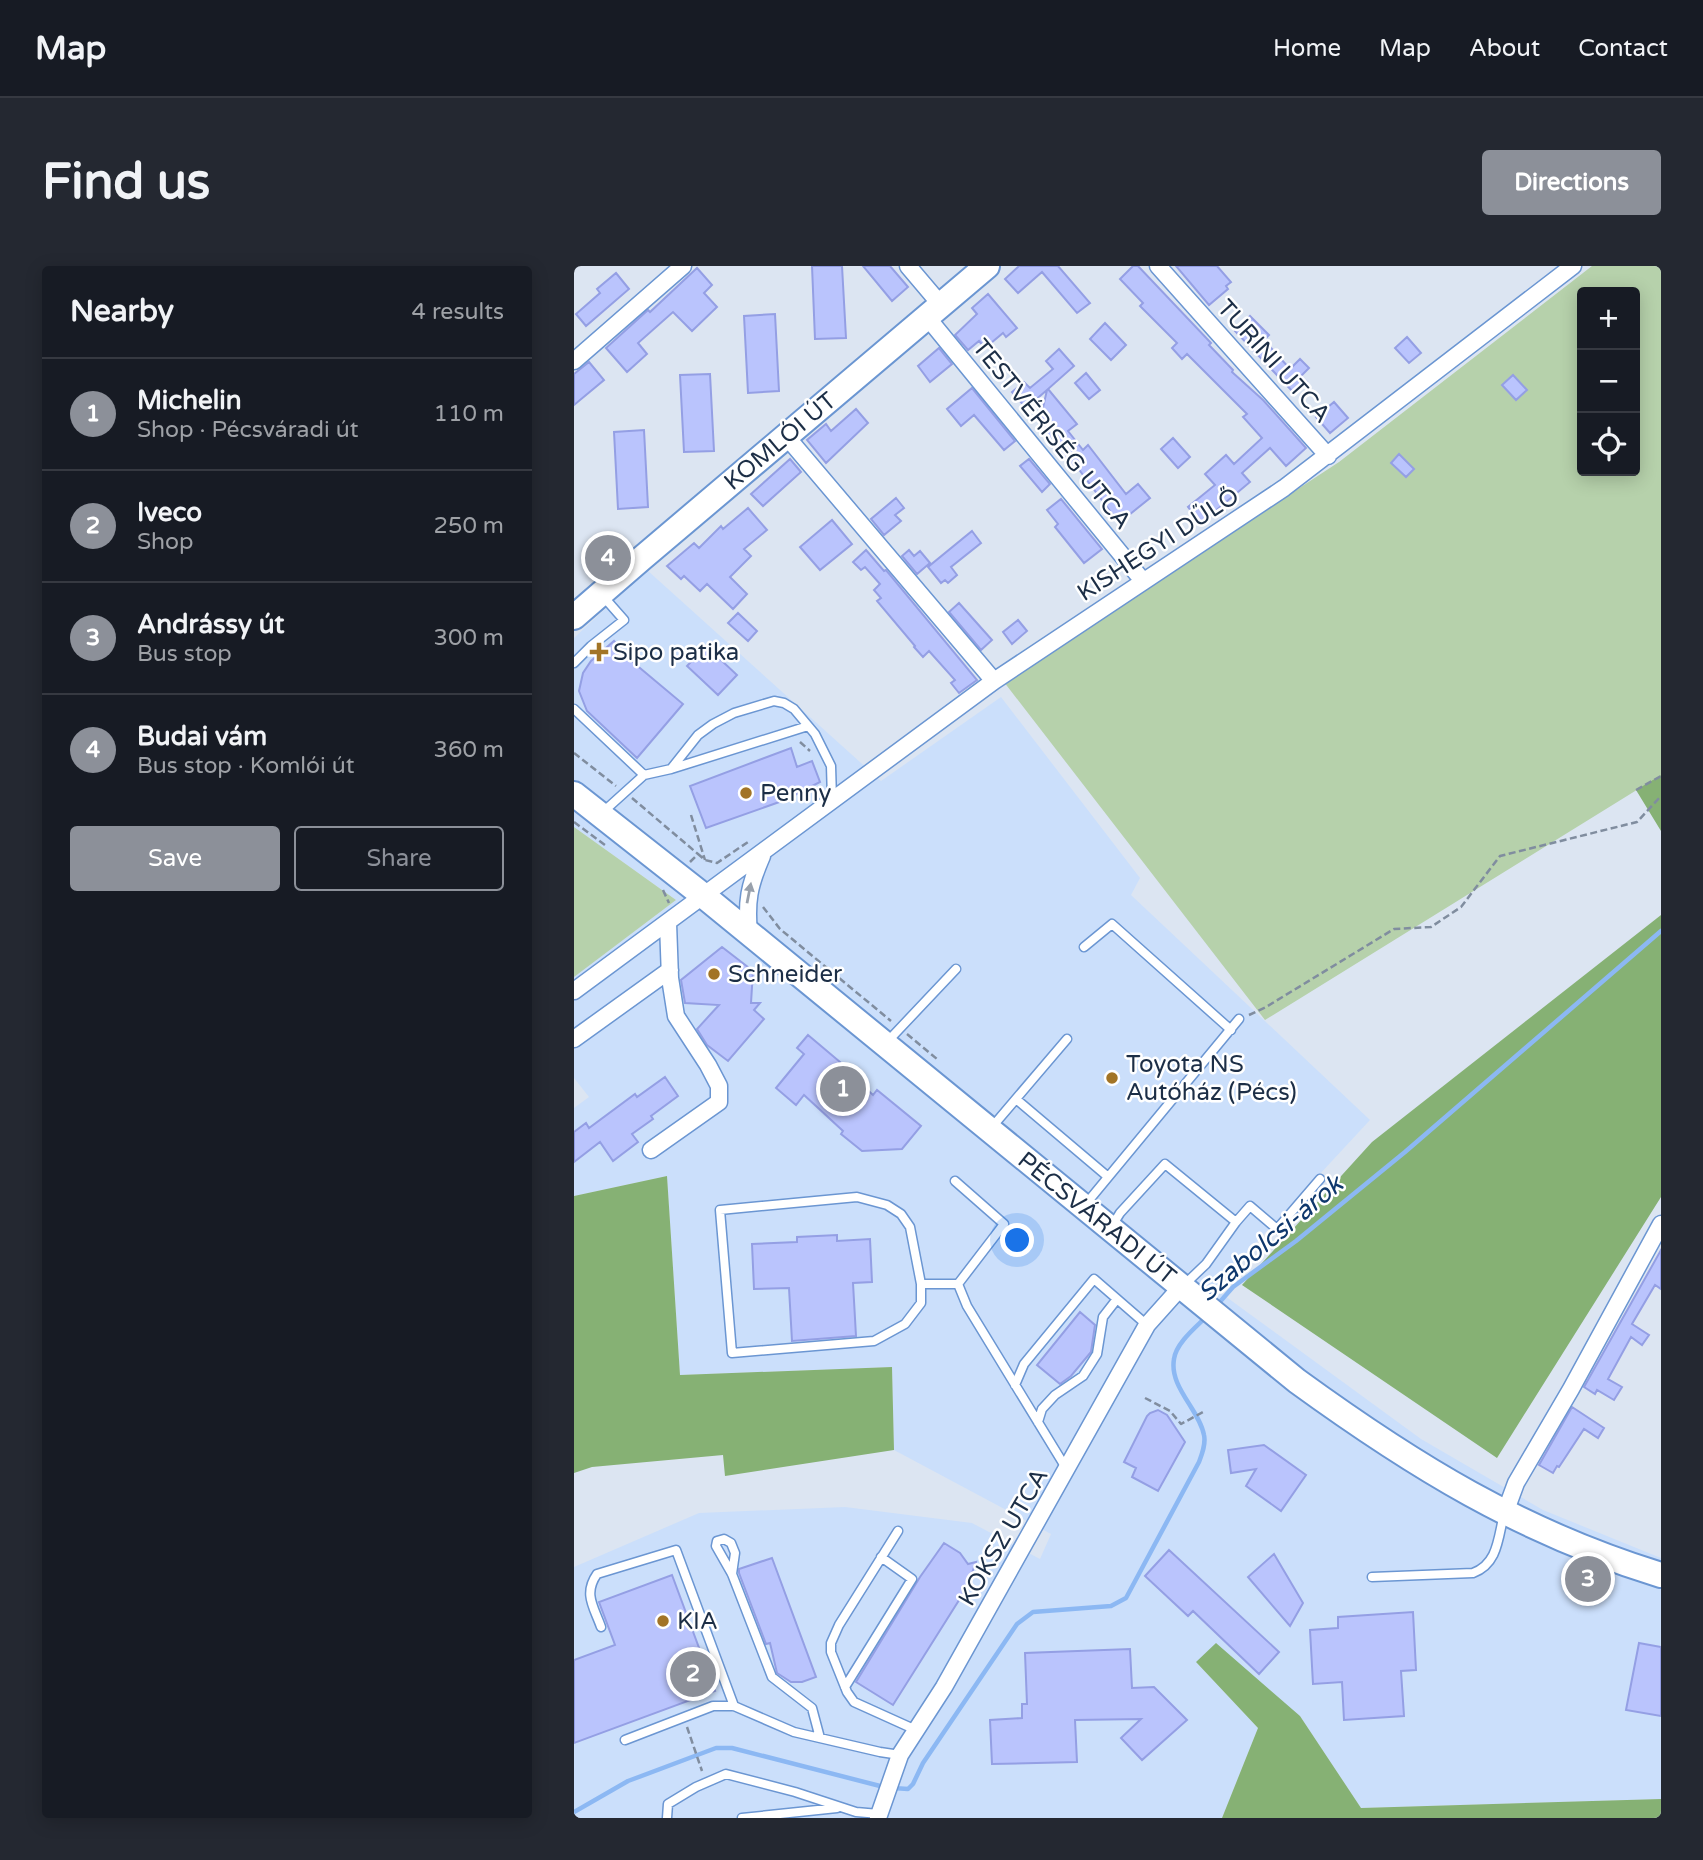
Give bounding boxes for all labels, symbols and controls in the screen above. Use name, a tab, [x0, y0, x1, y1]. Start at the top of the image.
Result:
text: Map	[35, 29, 106, 68]
text: Home	[1273, 34, 1341, 63]
text: Map	[1379, 34, 1431, 63]
text: About	[1469, 34, 1540, 63]
text: Contact	[1578, 34, 1668, 63]
button: Directions	[1482, 150, 1661, 215]
text: Find us	[42, 153, 210, 212]
map controls	[1577, 287, 1640, 476]
button: +	[1577, 287, 1640, 350]
text: Nearby	[70, 293, 174, 330]
street label: TURINI UTCA	[1211, 294, 1337, 429]
text: 4 results	[411, 298, 504, 326]
street label: TESTVÉRISÉG UTCA	[966, 333, 1138, 535]
button: −	[1577, 350, 1640, 413]
text: Michelin	[137, 385, 242, 416]
street label: KOMLÓI ÚT	[718, 385, 842, 497]
text: 1	[86, 400, 100, 428]
text: 110 m	[434, 400, 504, 428]
button: locate	[1577, 413, 1640, 476]
text: Shop · Pécsváradi út	[137, 416, 359, 444]
street label: KISHEGYI DŰLŐ	[1071, 480, 1245, 608]
text: Iveco	[137, 497, 202, 528]
text: 2	[86, 512, 100, 540]
text: 250 m	[434, 512, 504, 540]
text: Shop	[137, 528, 194, 556]
pin: 4	[585, 532, 631, 584]
text: Andrássy út	[137, 609, 284, 640]
text: 3	[86, 624, 100, 652]
text: 300 m	[434, 624, 504, 652]
place label: Sipo patika	[613, 638, 739, 667]
text: Bus stop	[137, 640, 232, 668]
marker: Sipo patika	[591, 644, 607, 660]
text: Budai vám	[137, 721, 267, 752]
text: 4	[86, 736, 100, 764]
text: 360 m	[434, 736, 504, 764]
text: Bus stop · Komlói út	[137, 752, 355, 780]
place label: Penny	[760, 779, 831, 808]
marker: Penny	[738, 785, 754, 801]
button: Save	[70, 826, 280, 891]
button: Share	[294, 826, 504, 891]
one-way arrow	[744, 881, 755, 903]
place label: Schneider	[728, 960, 843, 989]
marker: Schneider	[706, 966, 722, 982]
place label: Toyota NS Autóház (Pécs)	[1126, 1050, 1297, 1107]
pin: 1	[820, 1063, 866, 1115]
marker: Toyota NS Autóház (Pécs)	[1104, 1070, 1120, 1086]
street label: PÉCSVÁRADI ÚT	[1012, 1145, 1183, 1291]
water label: Szabolcsi-árok	[1191, 1168, 1351, 1308]
your location	[1000, 1223, 1034, 1257]
street label: KOKSZ UTCA	[952, 1463, 1055, 1611]
pin: 3	[1565, 1553, 1611, 1605]
place label: KIA	[677, 1607, 718, 1636]
marker: KIA	[655, 1613, 671, 1629]
pin: 2	[670, 1648, 716, 1700]

